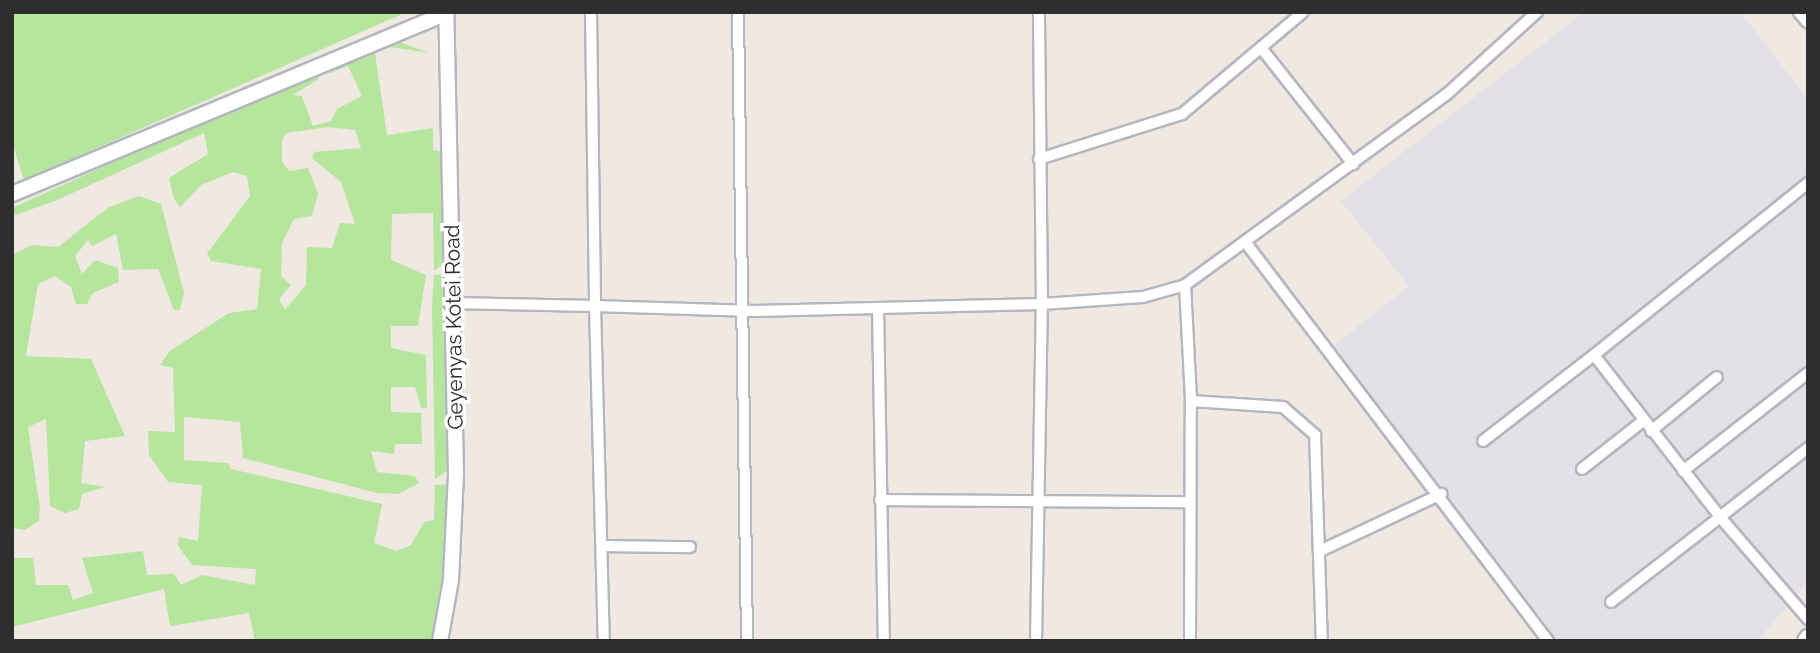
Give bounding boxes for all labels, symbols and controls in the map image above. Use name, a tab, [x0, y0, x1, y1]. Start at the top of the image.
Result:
street label: Geyenyas Kotei Road	[440, 224, 468, 430]

